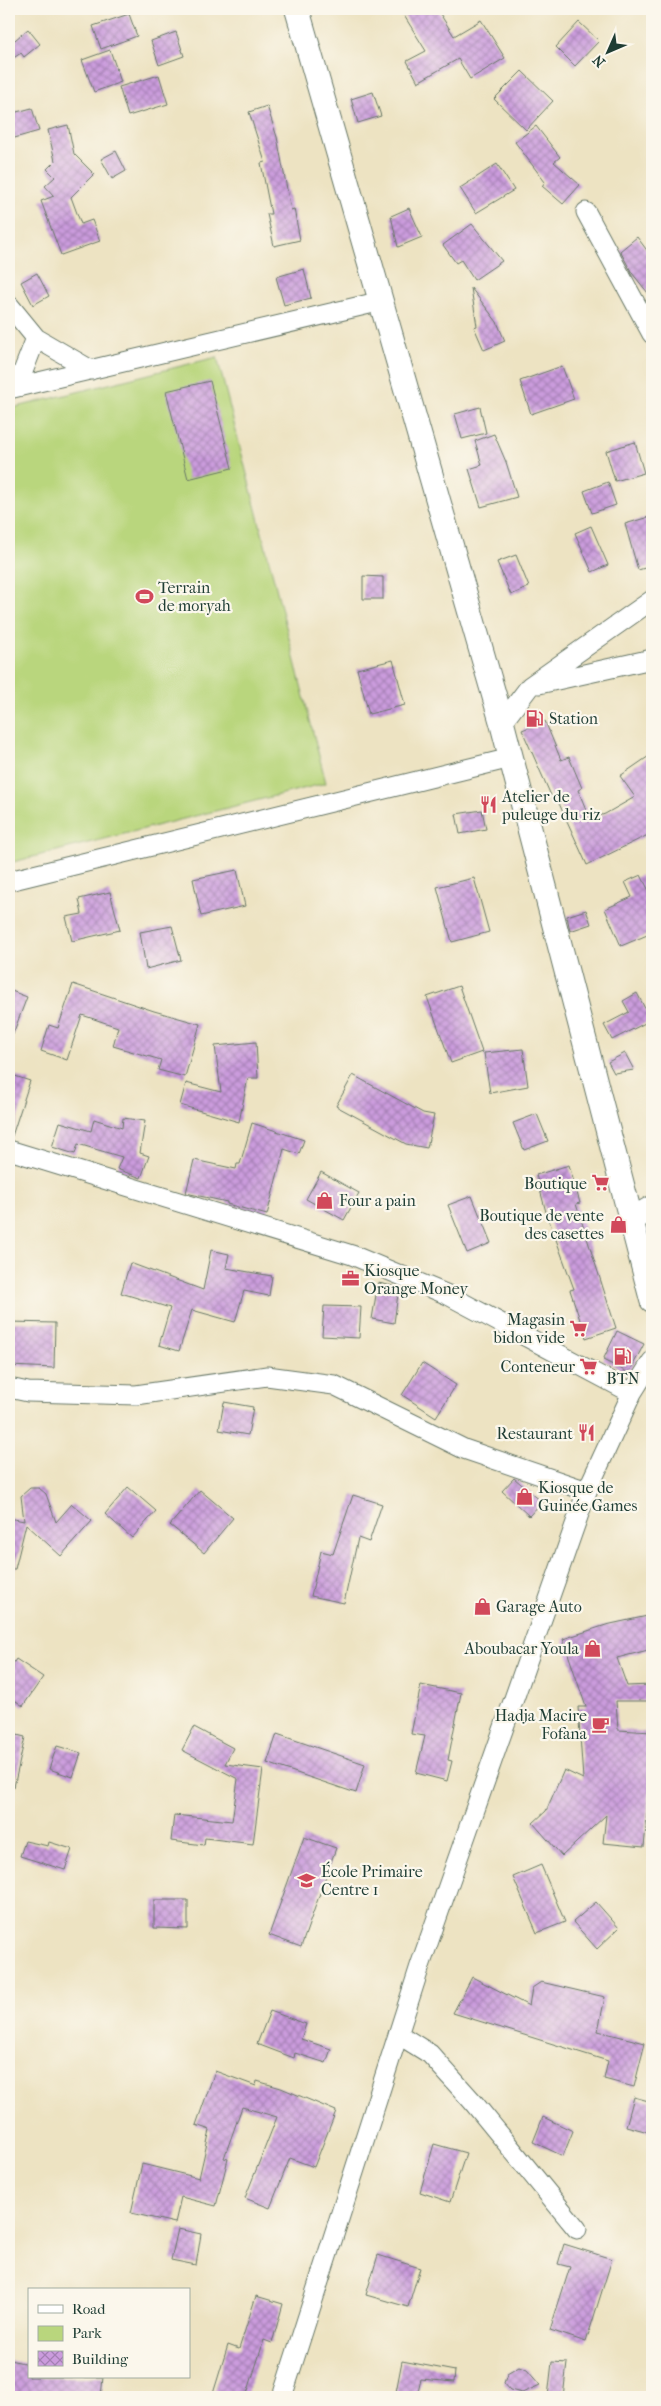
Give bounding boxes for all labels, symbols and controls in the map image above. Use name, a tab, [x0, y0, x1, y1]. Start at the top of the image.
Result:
north arrow	[584, 28, 634, 78]
text: N	[589, 51, 609, 71]
place label: Terrain de moryah	[158, 578, 231, 615]
sports icon: Terrain de moryah	[134, 586, 154, 606]
fuel station icon: Station	[525, 708, 545, 728]
place label: Station	[549, 709, 599, 728]
place label: Atelier de puleuge du riz	[501, 787, 601, 824]
restaurant icon: Atelier de puleuge du riz	[478, 795, 498, 815]
supermarket icon: Boutique	[591, 1173, 611, 1193]
place label: Boutique	[524, 1174, 587, 1193]
shop icon: Four a pain	[315, 1190, 335, 1210]
place label: Four a pain	[339, 1191, 416, 1210]
place label: Boutique de vente des casettes	[479, 1206, 604, 1243]
shop icon: Boutique de vente des casettes	[608, 1214, 628, 1234]
place label: Kiosque Orange Money	[364, 1261, 468, 1298]
office icon: Kiosque Orange Money	[340, 1269, 360, 1289]
place label: Magasin bidon vide	[492, 1310, 566, 1347]
supermarket icon: Magasin bidon vide	[569, 1318, 589, 1338]
fuel station icon: BTN	[613, 1347, 633, 1367]
supermarket icon: Conteneur	[579, 1356, 599, 1376]
place label: Conteneur	[500, 1357, 575, 1376]
place label: BTN	[606, 1369, 640, 1388]
restaurant icon: Restaurant	[577, 1423, 597, 1443]
place label: Restaurant	[497, 1424, 573, 1443]
place label: Kiosque de Guinée Games	[538, 1478, 637, 1515]
shop icon: Kiosque de Guinée Games	[514, 1486, 534, 1506]
shop icon: Garage Auto	[472, 1596, 492, 1616]
place label: Garage Auto	[496, 1597, 582, 1616]
shop icon: Aboubacar Youla	[583, 1638, 603, 1658]
place label: Aboubacar Youla	[464, 1639, 580, 1658]
place label: Hadja Macire Fofana	[495, 1706, 588, 1743]
cafe icon: Hadja Macire Fofana	[591, 1714, 611, 1734]
place label: École Primaire Centre 1	[321, 1861, 423, 1899]
school or university icon: École Primaire Centre 1	[297, 1870, 317, 1890]
legend	[28, 2288, 190, 2378]
text: Road	[72, 2300, 106, 2318]
text: Park	[72, 2324, 102, 2342]
text: Building	[72, 2350, 129, 2368]

